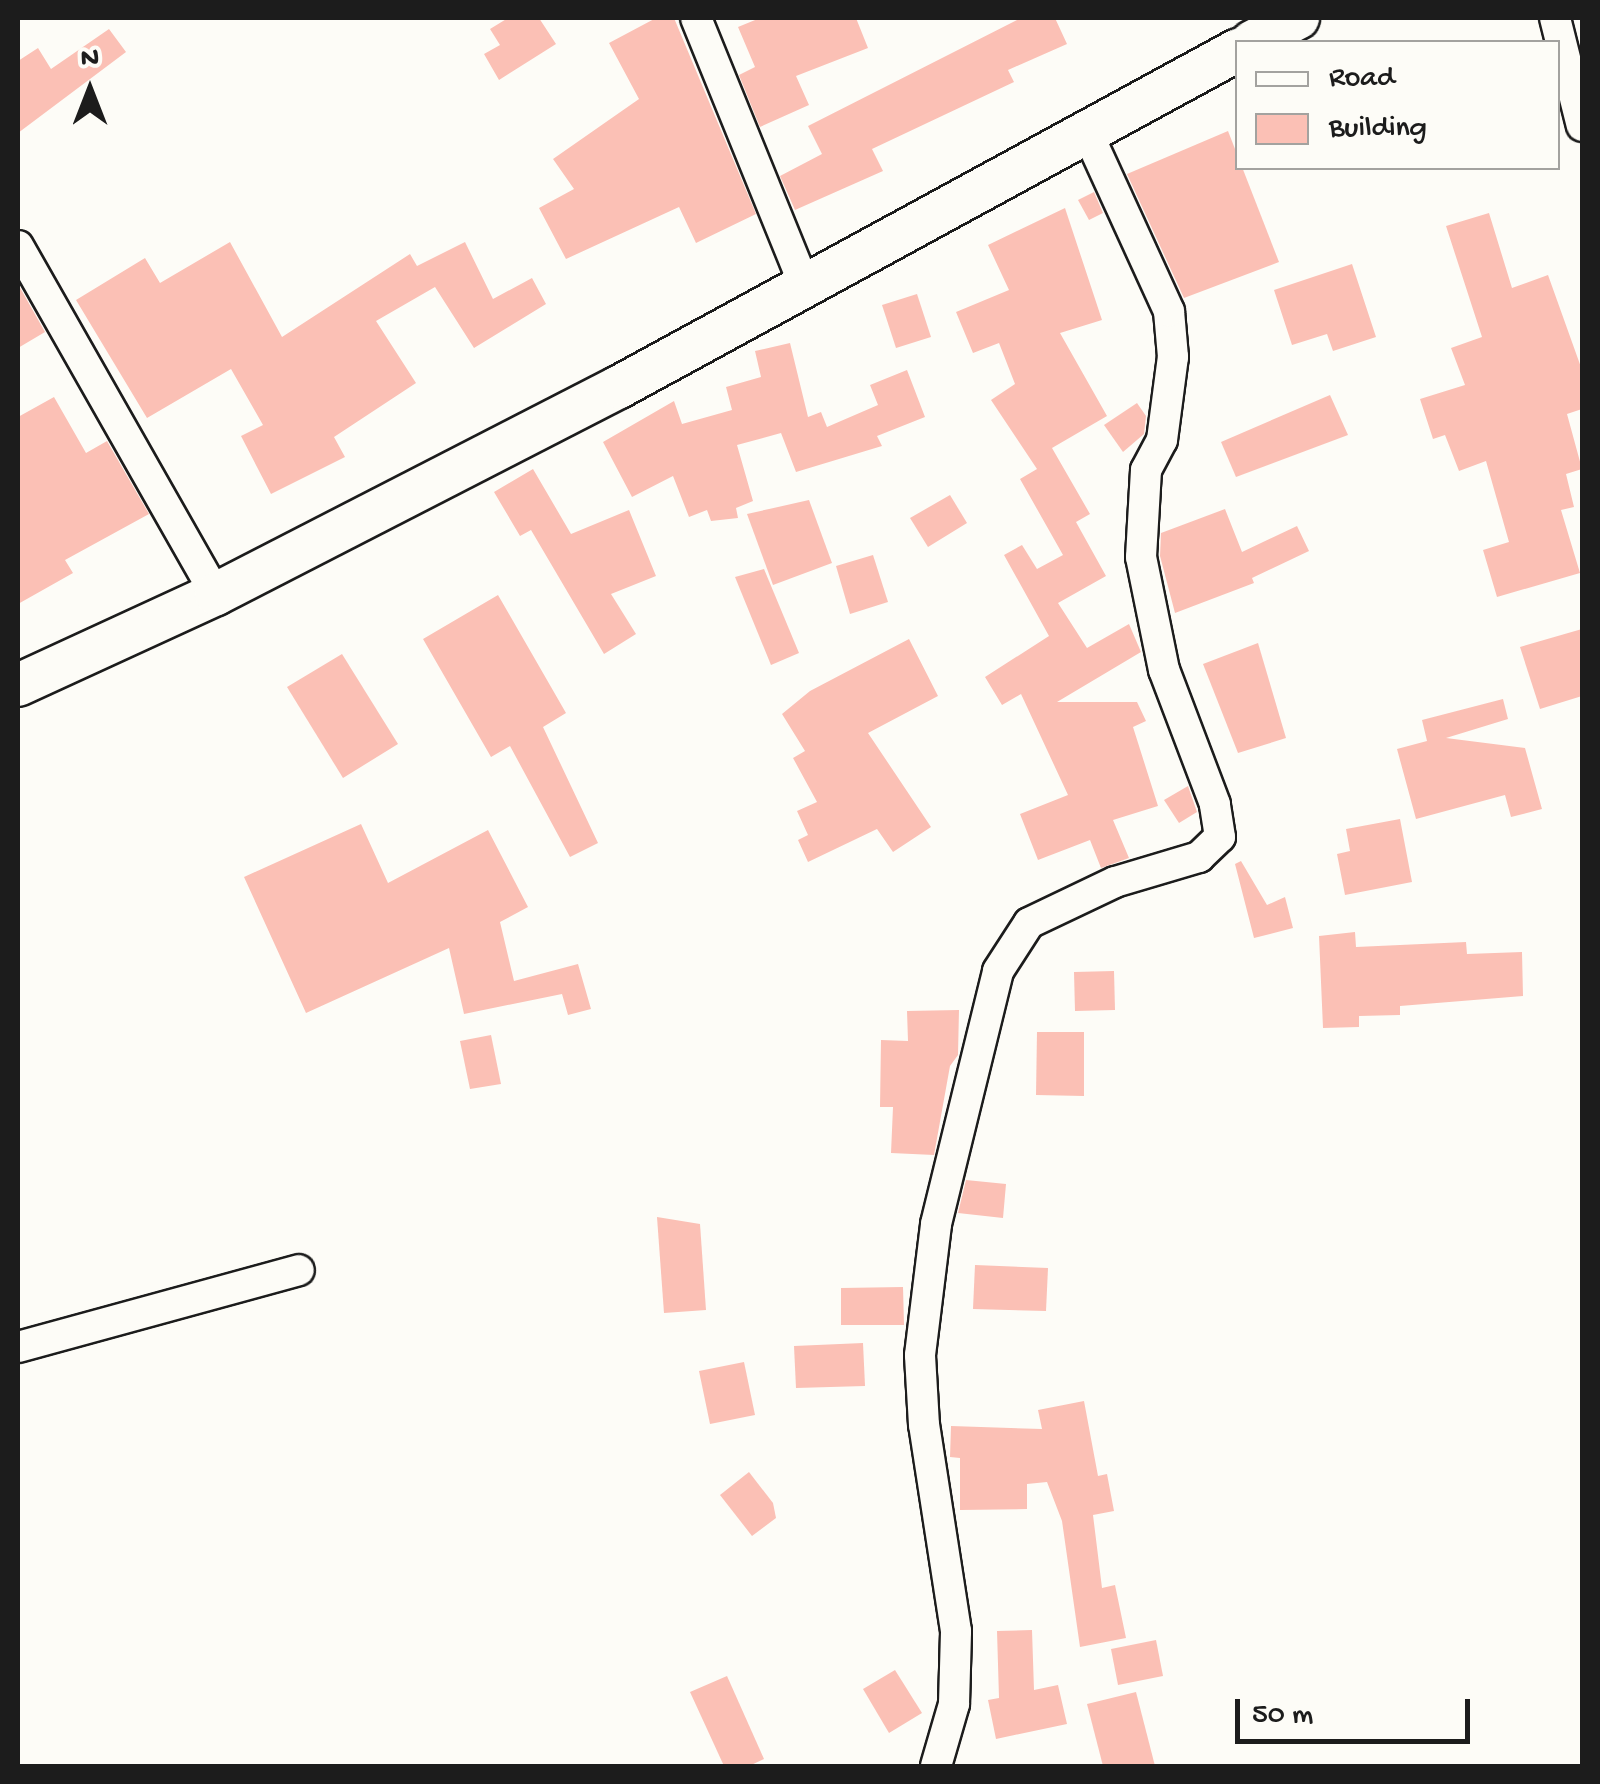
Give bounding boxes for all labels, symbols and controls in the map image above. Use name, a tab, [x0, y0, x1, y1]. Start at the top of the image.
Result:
north arrow	[40, 40, 140, 140]
legend	[1235, 40, 1560, 170]
text: N	[81, 43, 99, 76]
text: Road	[1329, 62, 1395, 97]
text: Building	[1329, 112, 1427, 147]
scale bar	[1240, 1679, 1475, 1741]
text: 50 m	[1252, 1699, 1313, 1734]

